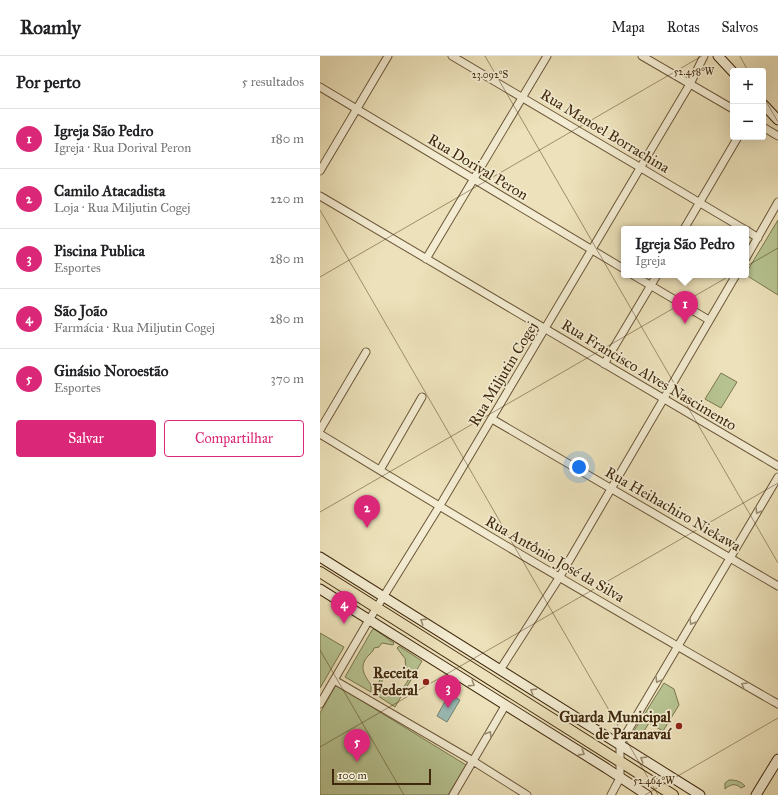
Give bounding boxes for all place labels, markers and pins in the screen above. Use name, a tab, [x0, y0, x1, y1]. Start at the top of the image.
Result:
pin: 1	[672, 291, 698, 324]
pin: 2	[354, 495, 380, 528]
pin: 4	[331, 591, 357, 624]
place label: Receita Federal	[372, 664, 419, 699]
pin: 3	[435, 675, 461, 708]
marker: Receita Federal	[421, 677, 431, 687]
place label: Guarda Municipal de Paranavaí	[559, 708, 672, 743]
marker: Guarda Municipal de Paranavaí	[674, 721, 684, 731]
pin: 5	[344, 729, 370, 762]

